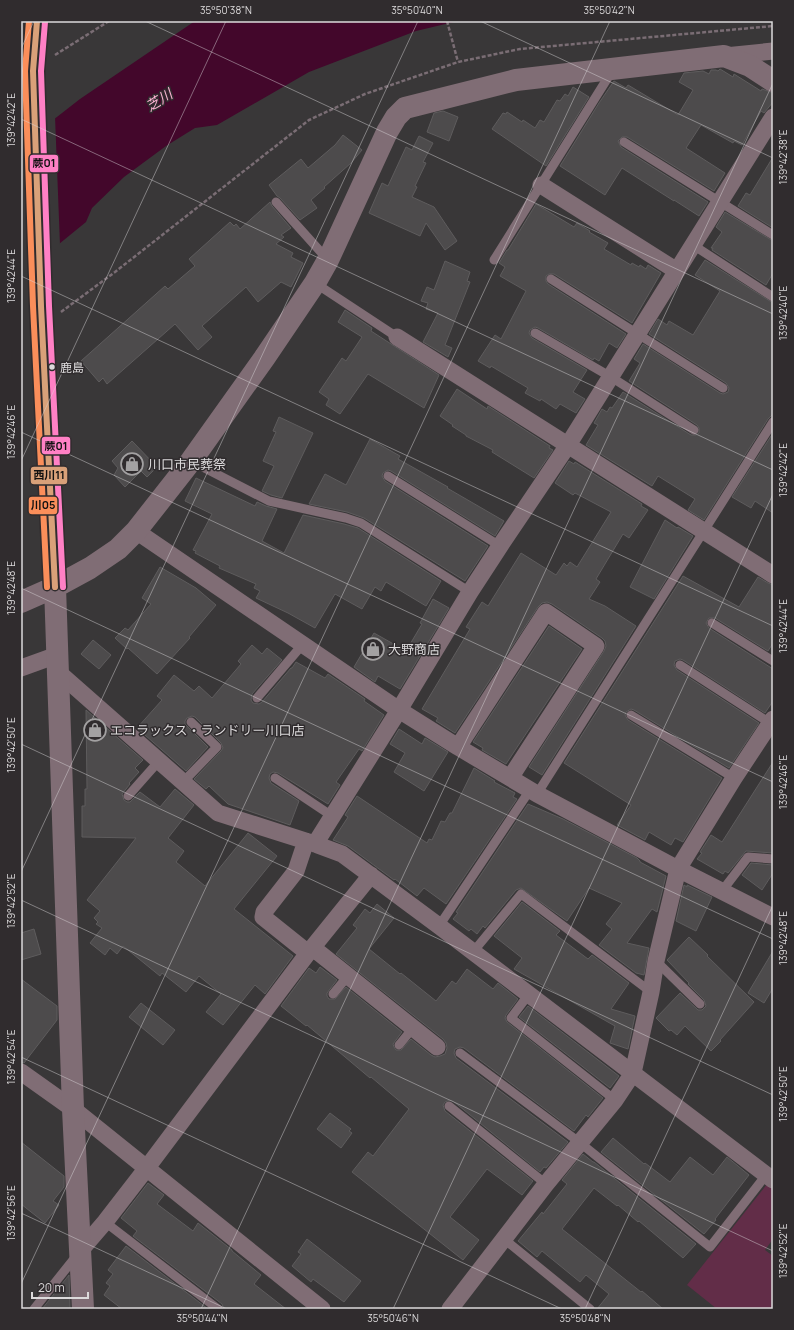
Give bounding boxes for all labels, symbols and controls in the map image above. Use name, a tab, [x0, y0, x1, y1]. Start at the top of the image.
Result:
text: 35°50'38"N	[200, 3, 252, 17]
text: 35°50'40"N	[391, 3, 443, 17]
text: 35°50'42"N	[584, 3, 635, 17]
water label: 芝川	[142, 83, 177, 115]
text: 139°42'42"E	[4, 93, 18, 147]
text: 139°42'38"E	[776, 129, 790, 184]
line badge: 蕨01	[29, 154, 59, 173]
text: 蕨01	[32, 155, 56, 170]
text: 139°42'44"E	[4, 249, 18, 303]
text: 139°42'40"E	[776, 286, 790, 340]
place label: 鹿島	[60, 359, 84, 376]
marker: 鹿島	[47, 362, 57, 372]
text: 139°42'46"E	[4, 405, 18, 459]
line badge: 蕨01	[41, 436, 71, 455]
text: 蕨01	[44, 438, 68, 453]
text: 139°42'42"E	[776, 443, 790, 497]
shop icon: 川口市民葬祭	[119, 451, 145, 477]
place label: 川口市民葬祭	[148, 455, 226, 473]
line badge: 西川11	[30, 466, 68, 485]
text: 西川11	[33, 467, 65, 482]
line badge: 川05	[28, 496, 58, 515]
text: 川05	[31, 497, 55, 512]
text: 139°42'48"E	[4, 561, 18, 615]
text: 139°42'44"E	[776, 599, 790, 653]
shop icon: 大野商店	[360, 636, 386, 662]
place label: 大野商店	[388, 640, 440, 658]
text: 139°42'50"E	[4, 717, 18, 773]
shop icon: エコラックス・ランドリー川口店	[82, 717, 108, 743]
place label: エコラックス・ランドリー川口店	[110, 721, 305, 739]
text: 139°42'46"E	[776, 755, 790, 809]
text: 139°42'52"E	[4, 873, 18, 928]
text: 139°42'48"E	[776, 911, 790, 965]
text: 139°42'54"E	[4, 1029, 18, 1084]
text: 139°42'50"E	[776, 1066, 790, 1122]
text: 139°42'56"E	[4, 1185, 18, 1241]
text: 139°42'52"E	[776, 1223, 790, 1278]
scale bar	[32, 1274, 88, 1300]
text: 20 m	[38, 1279, 65, 1296]
text: 35°50'44"N	[177, 1311, 228, 1325]
text: 35°50'46"N	[367, 1311, 419, 1325]
text: 35°50'48"N	[559, 1311, 611, 1325]

